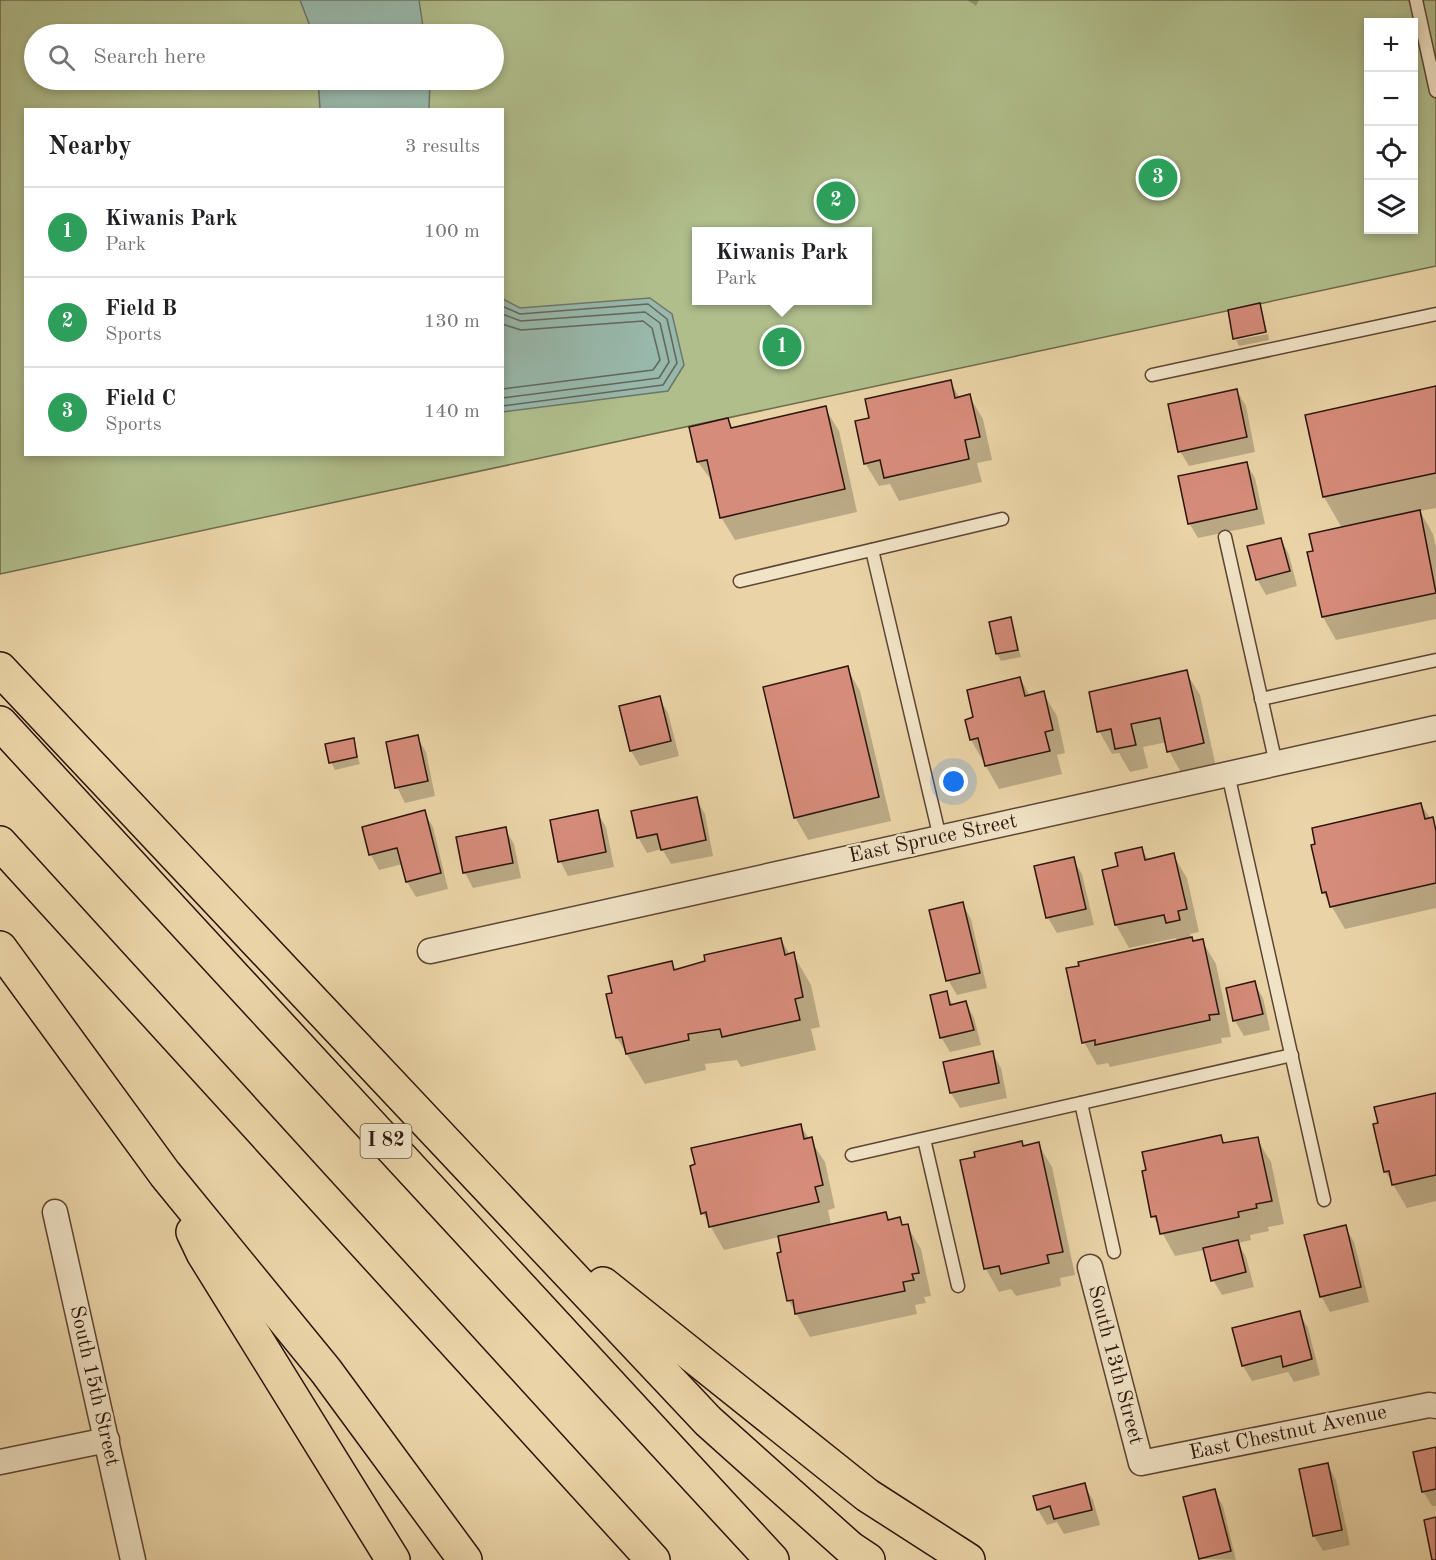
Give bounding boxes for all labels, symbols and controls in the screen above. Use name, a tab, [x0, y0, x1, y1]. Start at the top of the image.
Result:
map controls	[1364, 18, 1418, 234]
button: +	[1364, 18, 1418, 72]
search box	[24, 24, 504, 90]
icon: search	[45, 41, 78, 74]
text: Search here	[93, 46, 206, 68]
button: −	[1364, 72, 1418, 126]
button: locate	[1364, 126, 1418, 180]
text: Nearby	[48, 134, 132, 160]
text: 3 results	[405, 137, 480, 157]
pin: 3	[1138, 156, 1178, 201]
pin: 2	[816, 178, 856, 224]
button: layers	[1364, 180, 1418, 234]
text: Kiwanis Park	[105, 208, 238, 230]
text: 1	[62, 222, 73, 242]
text: 100 m	[424, 222, 480, 242]
popup	[692, 227, 872, 305]
text: Park	[105, 235, 146, 255]
text: Kiwanis Park	[716, 242, 848, 264]
text: Park	[716, 269, 757, 289]
text: Field B	[105, 298, 177, 320]
text: 2	[62, 312, 73, 332]
text: 130 m	[424, 312, 480, 332]
pin: 1	[762, 324, 802, 370]
text: Sports	[105, 325, 162, 345]
text: Field C	[105, 388, 176, 410]
text: 3	[62, 402, 73, 422]
text: 140 m	[424, 402, 480, 422]
text: Sports	[105, 415, 162, 435]
your location	[939, 767, 968, 796]
street label: East Spruce Street	[847, 811, 1019, 867]
road number: I 82	[360, 1124, 412, 1158]
street label: South 13th Street	[1084, 1283, 1146, 1447]
street label: South 15th Street	[65, 1304, 123, 1468]
street label: East Chestnut Avenue	[1187, 1402, 1389, 1464]

